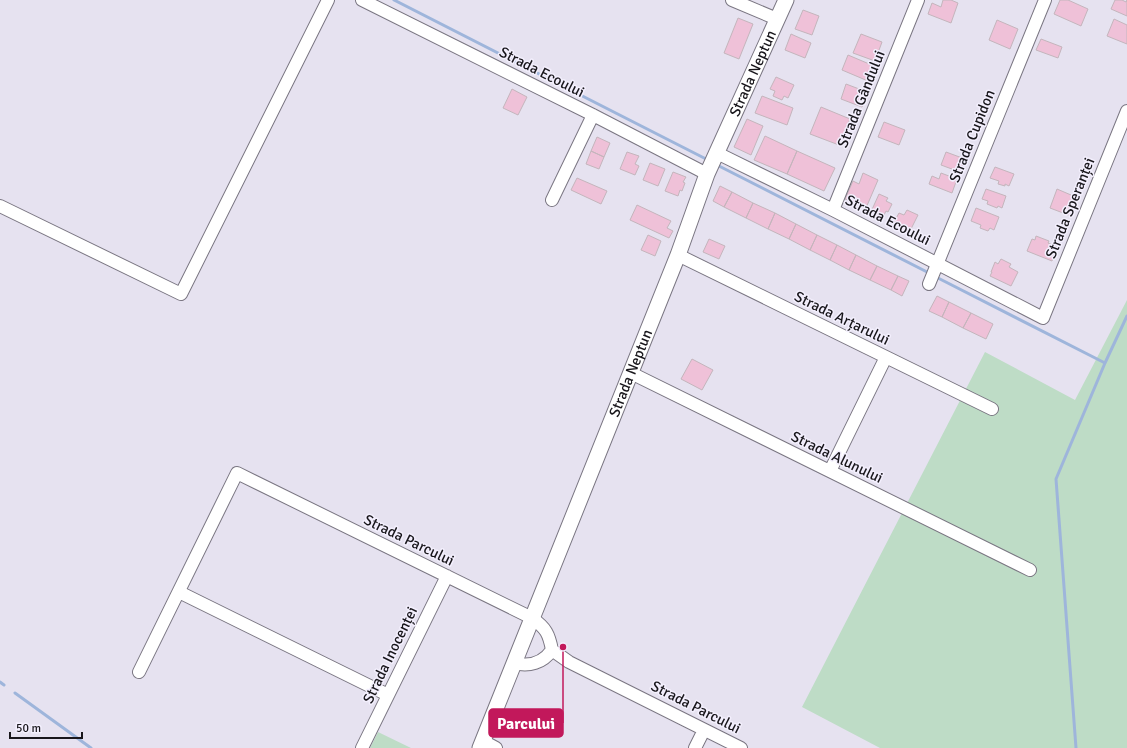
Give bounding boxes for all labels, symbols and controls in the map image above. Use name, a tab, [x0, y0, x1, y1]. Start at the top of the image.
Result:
street label: Strada Neptun	[725, 27, 780, 119]
street label: Strada Ecoului	[496, 43, 588, 101]
street label: Strada Gândului	[833, 48, 889, 150]
street label: Strada Cupidon	[945, 87, 999, 185]
street label: Strada Speranței	[1042, 155, 1099, 261]
street label: Strada Ecoului	[842, 191, 934, 249]
street label: Strada Arțarului	[791, 287, 892, 350]
street label: Strada Neptun	[605, 327, 656, 420]
street label: Strada Alunului	[788, 427, 886, 487]
street label: Strada Parcului	[361, 510, 457, 570]
street label: Strada Inocenței	[359, 604, 422, 707]
street label: Strada Parcului	[648, 677, 744, 737]
callout: Parcului	[489, 709, 563, 737]
scale bar	[10, 714, 82, 740]
text: Parcului	[497, 714, 555, 734]
text: 50 m	[16, 721, 41, 736]

